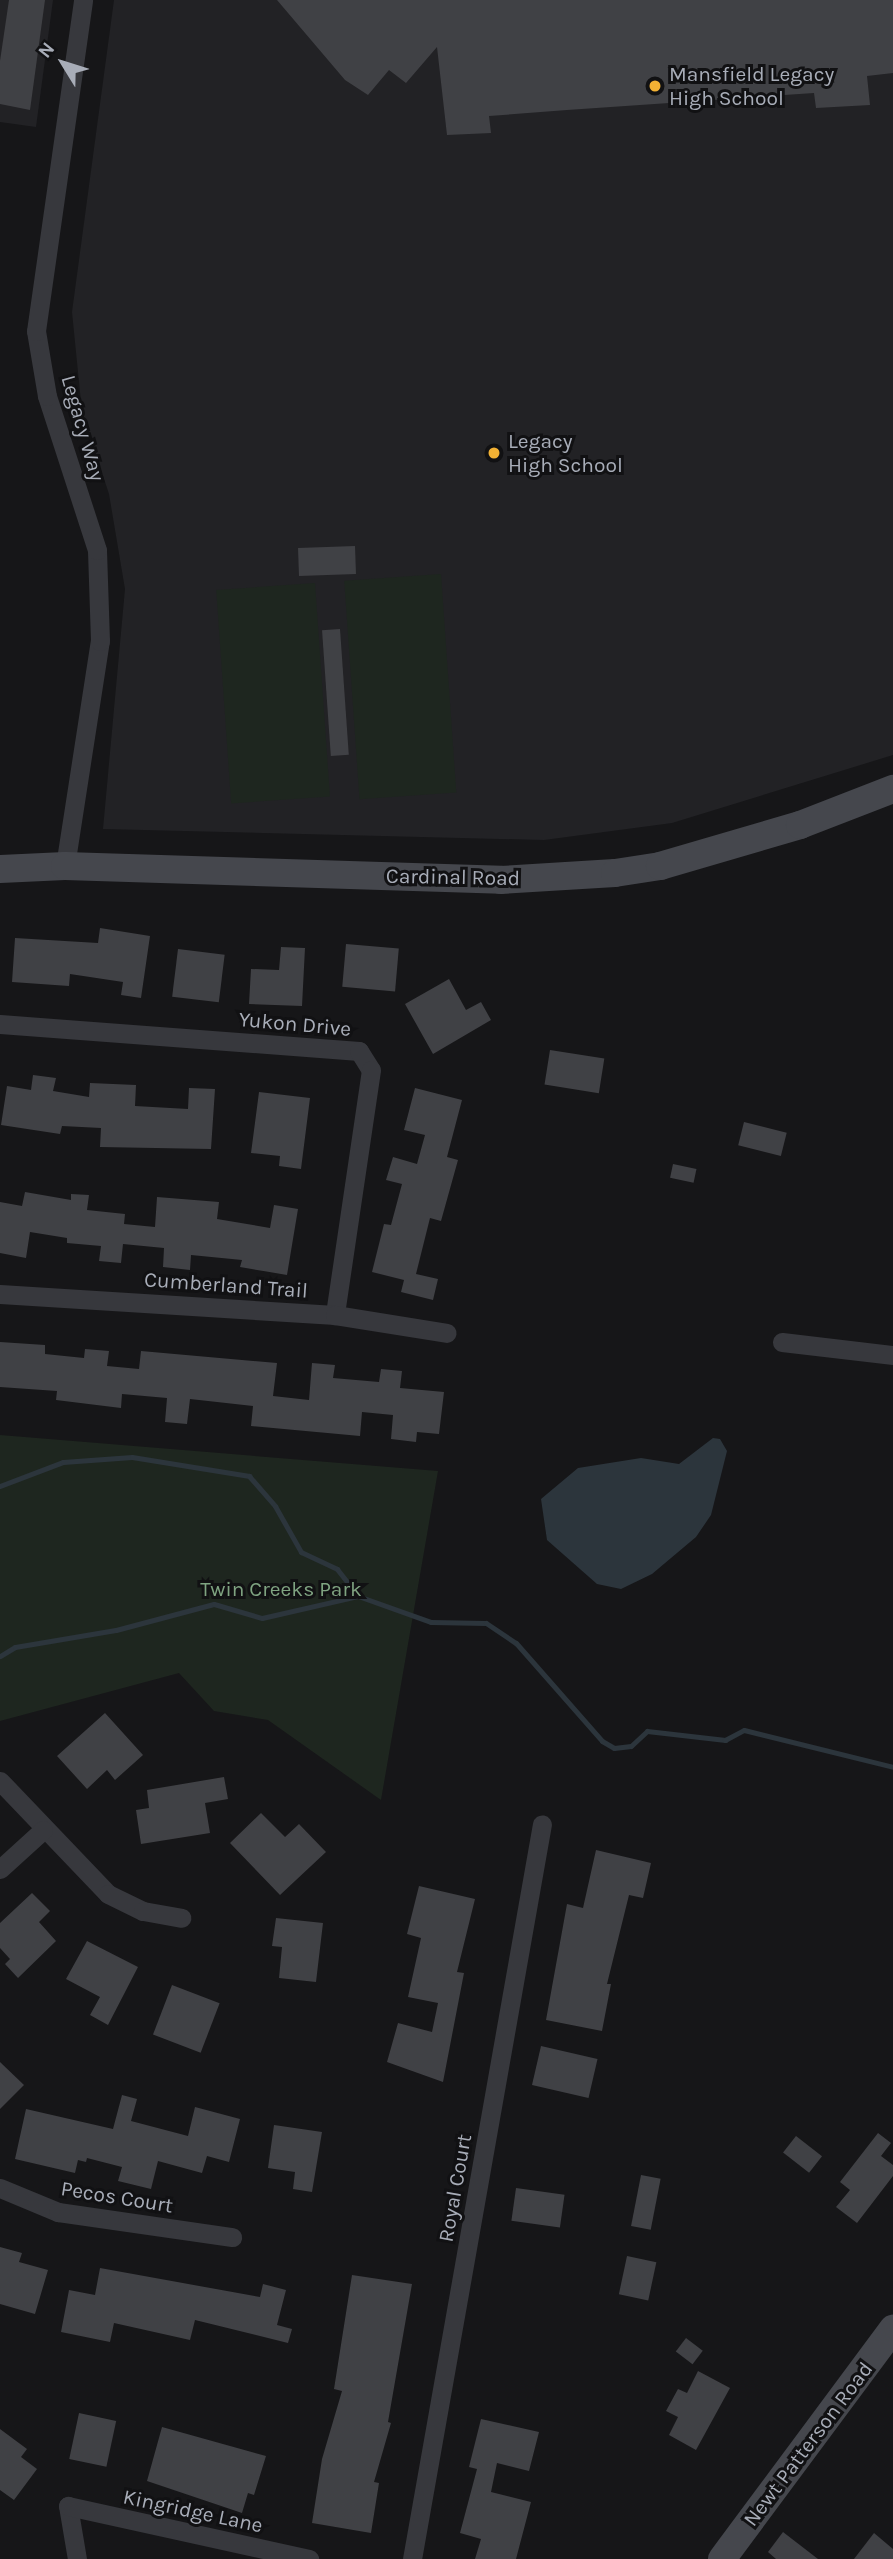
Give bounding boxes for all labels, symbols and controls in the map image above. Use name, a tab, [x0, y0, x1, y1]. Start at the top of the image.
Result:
north arrow	[28, 28, 98, 98]
text: N	[34, 38, 59, 62]
place label: Mansfield Legacy High School	[669, 61, 834, 111]
marker: Mansfield Legacy High School	[647, 78, 663, 94]
street label: Legacy Way	[56, 372, 110, 484]
place label: Legacy High School	[508, 428, 623, 478]
marker: Legacy High School	[486, 445, 502, 461]
street label: Cardinal Road	[386, 863, 520, 891]
street label: Yukon Drive	[238, 1007, 352, 1041]
street label: Cumberland Trail	[143, 1267, 309, 1303]
park label: Twin Creeks Park	[200, 1576, 362, 1602]
street label: Royal Court	[433, 2132, 477, 2244]
street label: Pecos Court	[59, 2176, 175, 2218]
street label: Newt Patterson Road	[738, 2357, 878, 2531]
street label: Kingridge Lane	[121, 2484, 265, 2538]

